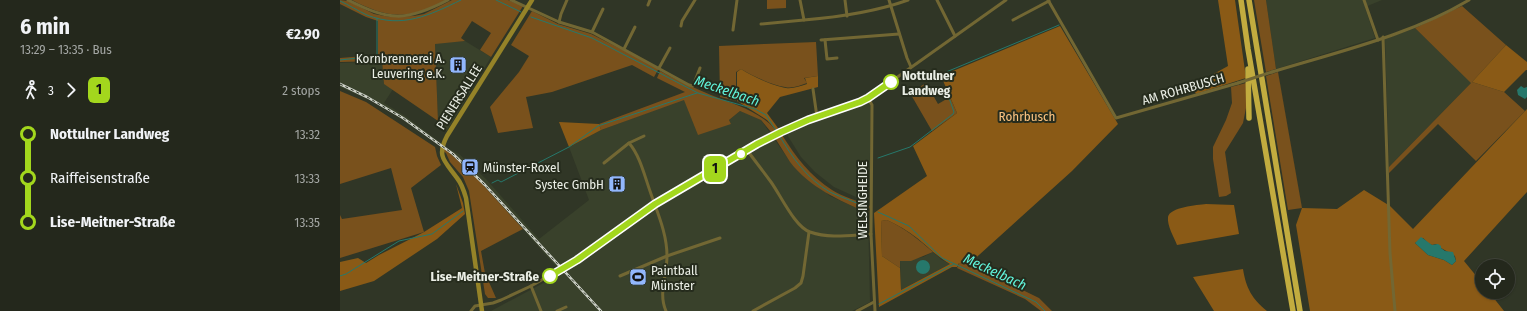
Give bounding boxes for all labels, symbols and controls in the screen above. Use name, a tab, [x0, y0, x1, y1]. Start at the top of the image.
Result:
text: 6 min	[20, 13, 70, 40]
text: €2.90	[286, 25, 320, 43]
text: 13:29 – 13:35 · Bus	[20, 42, 112, 57]
place label: Kornbrennerei A. Leuvering e.K.	[356, 51, 445, 81]
building icon: Kornbrennerei A. Leuvering e.K.	[448, 55, 468, 75]
street label: PIENERSALLEE	[433, 62, 485, 132]
place label: Nottulner Landweg	[902, 68, 955, 98]
street label: AM ROHRBUSCH	[1140, 70, 1226, 108]
water label: Meckelbach	[692, 72, 762, 110]
marker: Nottulner Landweg	[883, 74, 899, 90]
icon: walk	[20, 79, 42, 101]
icon: forward	[60, 79, 82, 101]
text: 1	[96, 81, 102, 98]
text: 3	[48, 83, 54, 98]
text: 2 stops	[282, 83, 320, 98]
park label: Rohrbusch	[999, 109, 1055, 124]
text: Nottulner Landweg	[50, 125, 169, 143]
text: 13:32	[295, 127, 320, 142]
unlabelled marker	[735, 148, 747, 160]
line badge: 1	[702, 156, 728, 182]
station icon: Münster-Roxel	[460, 157, 480, 177]
place label: Münster-Roxel	[483, 160, 560, 175]
text: 1	[712, 160, 718, 177]
street label: WELSINGHEIDE	[855, 161, 870, 239]
text: Raiffeisenstraße	[50, 169, 150, 187]
text: 13:33	[294, 171, 320, 186]
building icon: Systec GmbH	[607, 174, 627, 194]
place label: Systec GmbH	[535, 177, 604, 192]
text: Lise-Meitner-Straße	[50, 213, 175, 231]
text: 13:35	[294, 215, 320, 230]
water label: Meckelbach	[961, 250, 1029, 294]
map controls	[1475, 259, 1515, 299]
button: locate	[1475, 259, 1515, 299]
place label: Paintball Münster	[651, 263, 698, 293]
sports icon: Paintball Münster	[628, 267, 648, 287]
marker: Lise-Meitner-Straße	[542, 268, 558, 284]
place label: Lise-Meitner-Straße	[430, 269, 539, 284]

